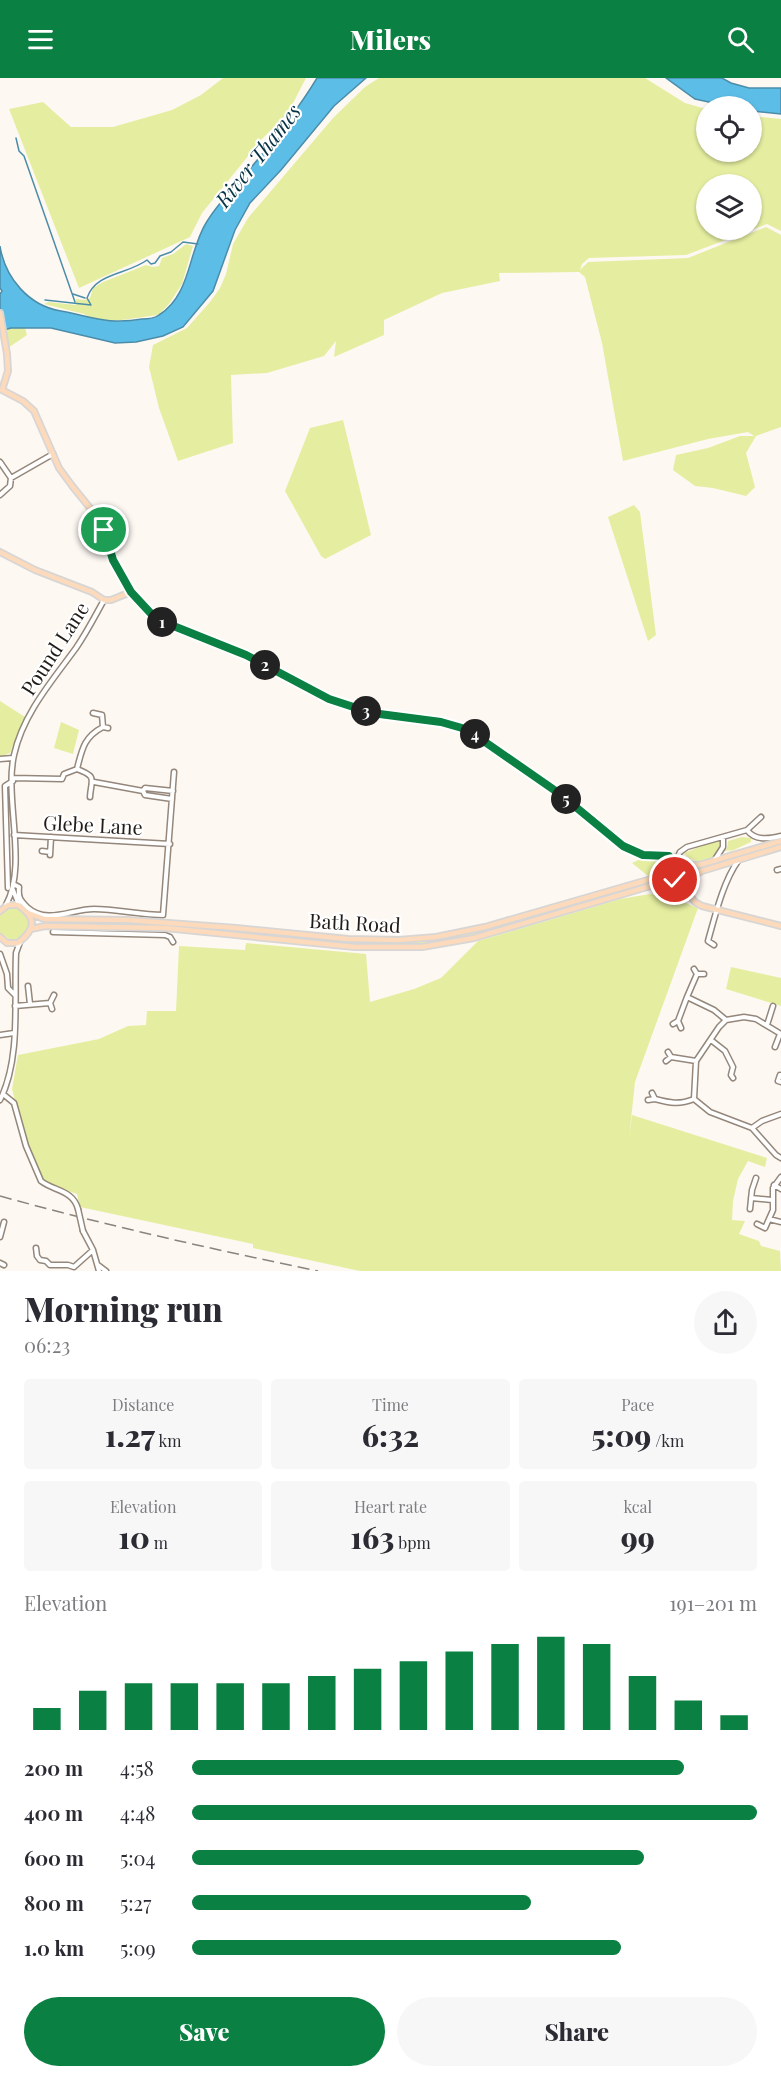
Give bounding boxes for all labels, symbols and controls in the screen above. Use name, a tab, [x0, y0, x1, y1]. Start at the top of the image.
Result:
text: Milers	[350, 21, 431, 57]
icon: menu	[24, 23, 57, 56]
icon: search	[724, 23, 757, 56]
map controls	[696, 96, 762, 240]
button: locate	[696, 96, 762, 162]
water label: River Thames	[207, 98, 306, 213]
button: layers	[696, 174, 762, 240]
pin	[78, 504, 129, 555]
icon: arrive	[87, 513, 120, 546]
street label: Pound Lane	[14, 596, 94, 700]
pin: 1	[147, 607, 177, 637]
text: 1	[159, 611, 165, 632]
pin: 2	[250, 650, 280, 680]
text: 2	[261, 654, 269, 675]
pin: 3	[351, 696, 381, 726]
text: 3	[362, 700, 370, 721]
pin: 4	[460, 719, 490, 749]
text: 4	[471, 723, 479, 744]
pin: 5	[551, 784, 581, 814]
text: 5	[562, 788, 570, 809]
street label: Glebe Lane	[42, 808, 144, 840]
pin	[649, 854, 700, 905]
icon: check	[658, 863, 691, 896]
street label: Bath Road	[308, 906, 402, 938]
text: Morning run	[24, 1286, 223, 1330]
button: share	[694, 1291, 757, 1354]
text: 06:23	[24, 1331, 70, 1358]
text: Distance	[112, 1394, 174, 1415]
text: Time	[372, 1394, 409, 1415]
text: Pace	[621, 1394, 654, 1415]
text: 1.27	[105, 1415, 155, 1455]
text: 6:32	[362, 1415, 419, 1455]
text: 5:09	[591, 1415, 651, 1455]
text: km	[155, 1430, 182, 1451]
text: /km	[651, 1430, 684, 1451]
text: Elevation	[110, 1496, 176, 1517]
text: Heart rate	[354, 1496, 427, 1517]
text: kcal	[623, 1496, 652, 1517]
text: 10	[118, 1517, 150, 1557]
text: 163	[350, 1517, 394, 1557]
text: 99	[621, 1517, 655, 1557]
text: m	[150, 1532, 168, 1553]
text: bpm	[394, 1532, 431, 1553]
text: Elevation	[24, 1589, 107, 1616]
text: 191–201 m	[669, 1589, 757, 1616]
text: 200 m	[24, 1754, 83, 1781]
text: 4:58	[120, 1754, 154, 1781]
text: 400 m	[24, 1799, 83, 1826]
text: 4:48	[120, 1799, 155, 1826]
text: 600 m	[24, 1844, 84, 1871]
text: 5:04	[120, 1844, 156, 1871]
text: 800 m	[24, 1889, 84, 1916]
text: 5:27	[120, 1889, 151, 1916]
text: 1.0 km	[24, 1934, 84, 1961]
text: 5:09	[120, 1934, 156, 1961]
button: Save	[24, 1997, 385, 2066]
button: Share	[397, 1997, 757, 2066]

